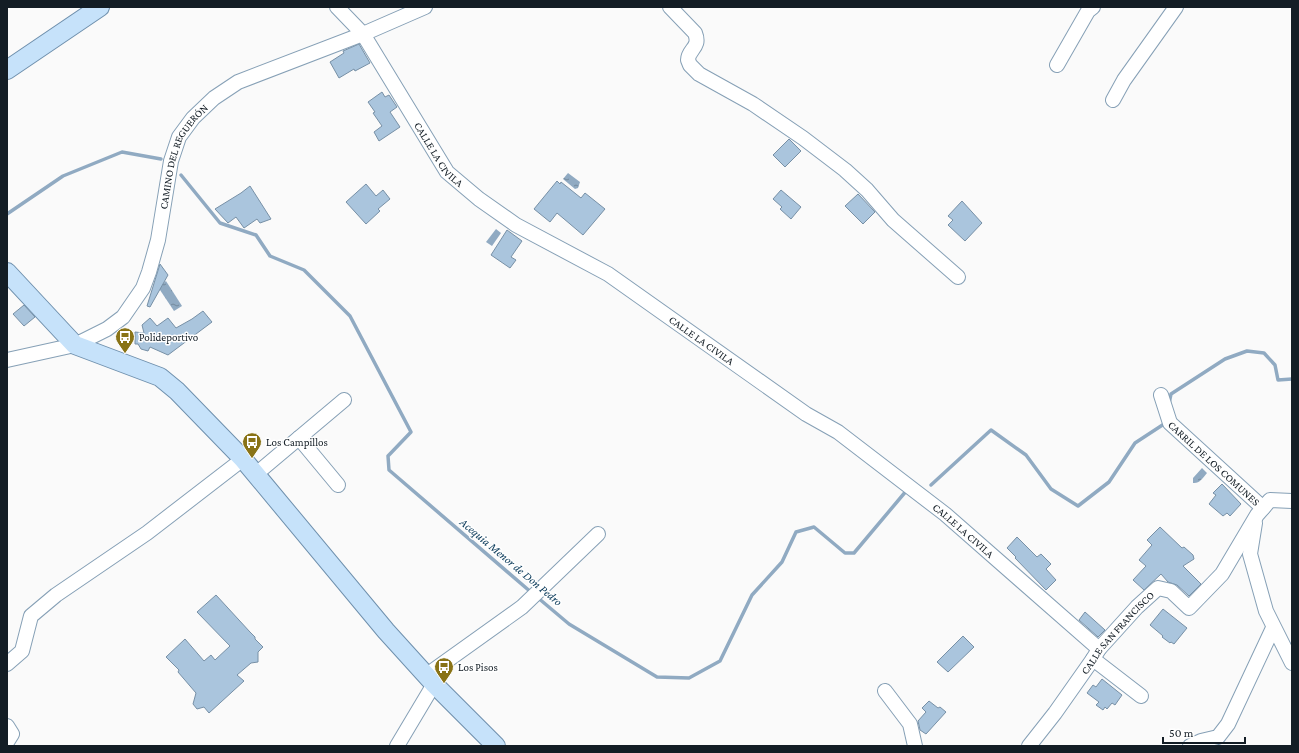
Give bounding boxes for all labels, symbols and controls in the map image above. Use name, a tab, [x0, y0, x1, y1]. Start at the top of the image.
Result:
street label: CAMINO DEL REGUERÓN	[157, 101, 210, 210]
street label: CALLE LA CIVILA	[412, 120, 466, 190]
street label: CALLE LA CIVILA	[667, 313, 737, 368]
bus stop icon: Polideportivo	[114, 326, 136, 354]
place label: Polideportivo	[139, 331, 199, 344]
street label: CARRIL DE LOS COMUNES	[1166, 418, 1262, 508]
bus stop icon: Los Campillos	[241, 431, 263, 459]
place label: Los Campillos	[266, 436, 328, 449]
street label: CALLE LA CIVILA	[930, 501, 997, 561]
water label: Acequia Menor de Don Pedro	[456, 514, 565, 609]
street label: CALLE SAN FRANCISCO	[1078, 589, 1156, 676]
bus stop icon: Los Pisos	[433, 656, 455, 684]
place label: Los Pisos	[458, 661, 498, 673]
scale bar	[1163, 719, 1245, 745]
text: 50 m	[1169, 726, 1194, 740]

